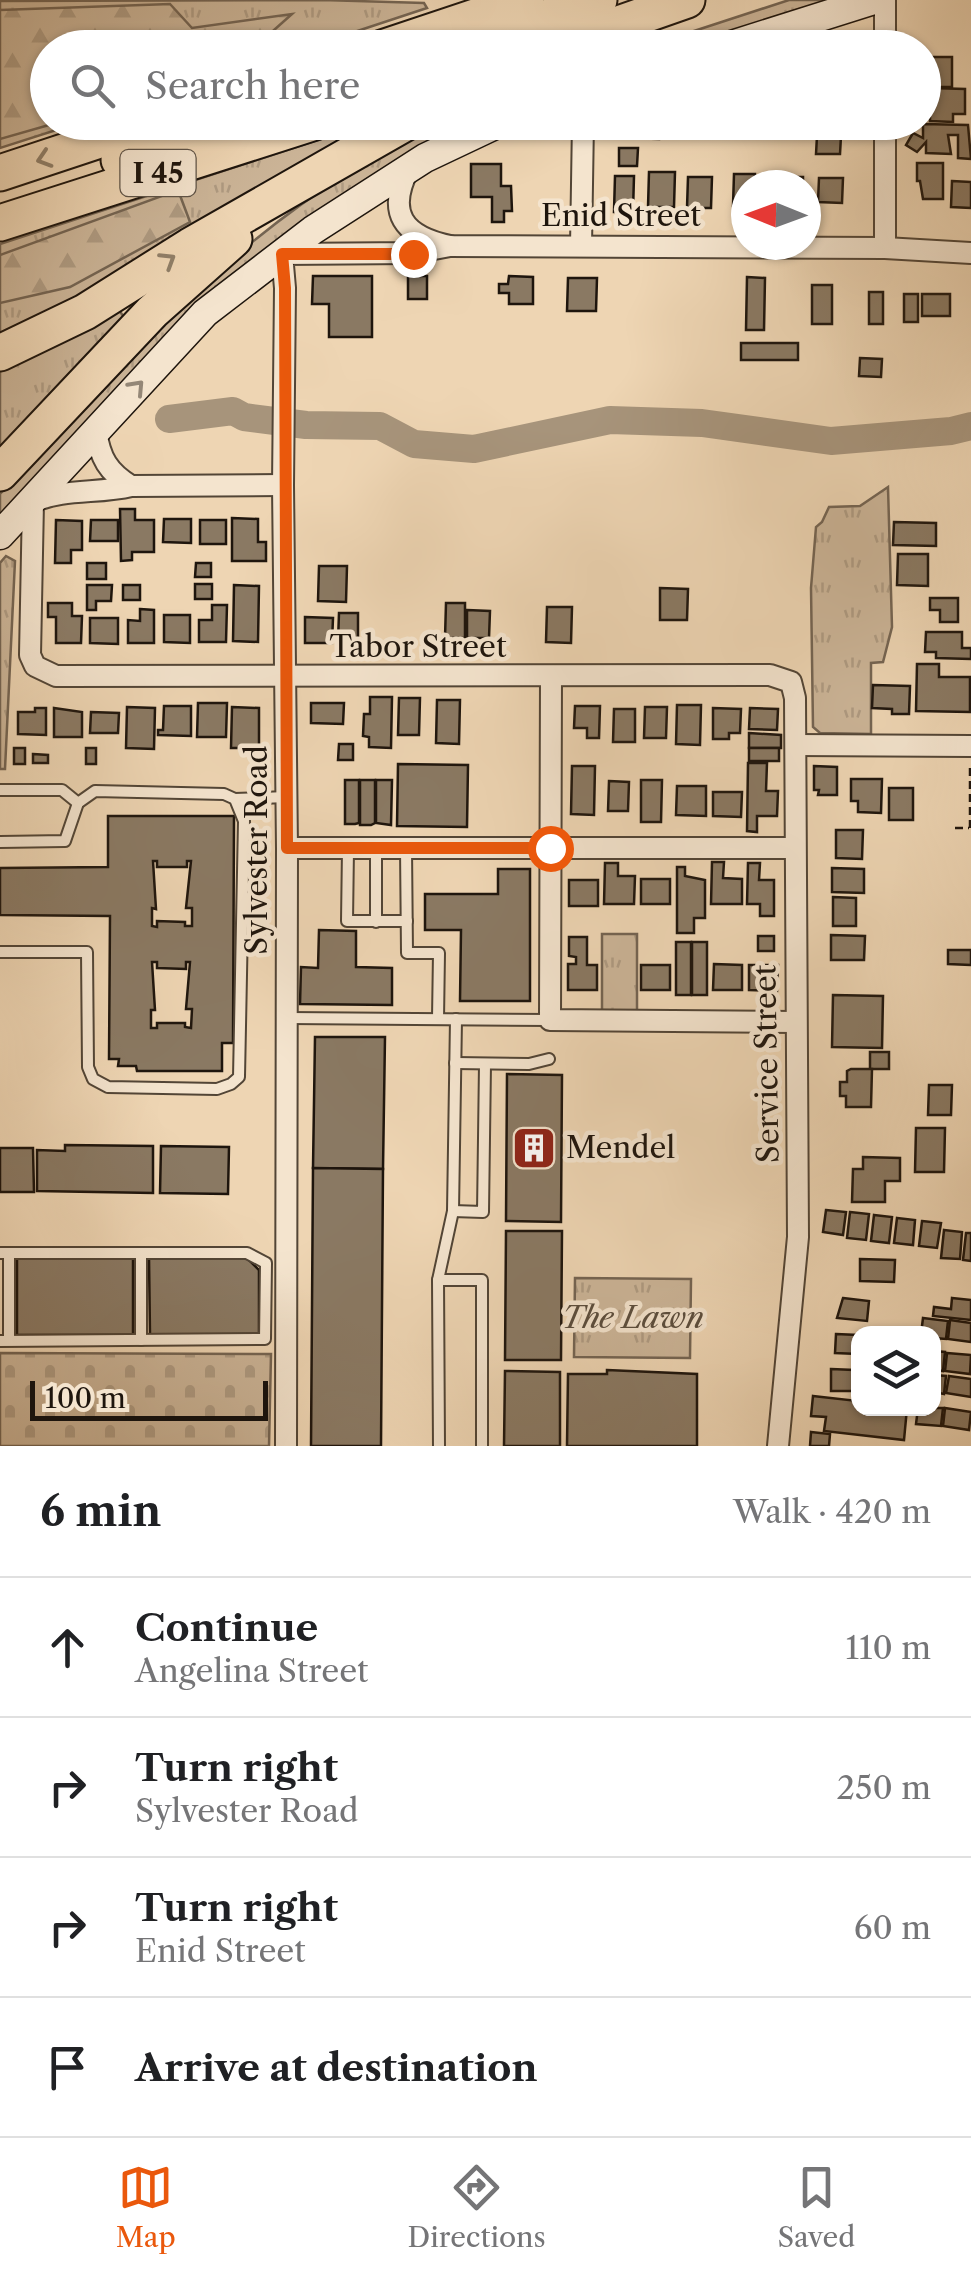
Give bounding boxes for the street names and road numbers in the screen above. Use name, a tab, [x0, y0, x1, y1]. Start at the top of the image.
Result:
road number: I 45	[120, 150, 196, 196]
street label: Enid Street	[541, 197, 701, 234]
street label: Tabor Street	[330, 628, 507, 665]
street label: Sylvester Road	[238, 745, 275, 955]
street label: Service Street	[746, 964, 787, 1163]

